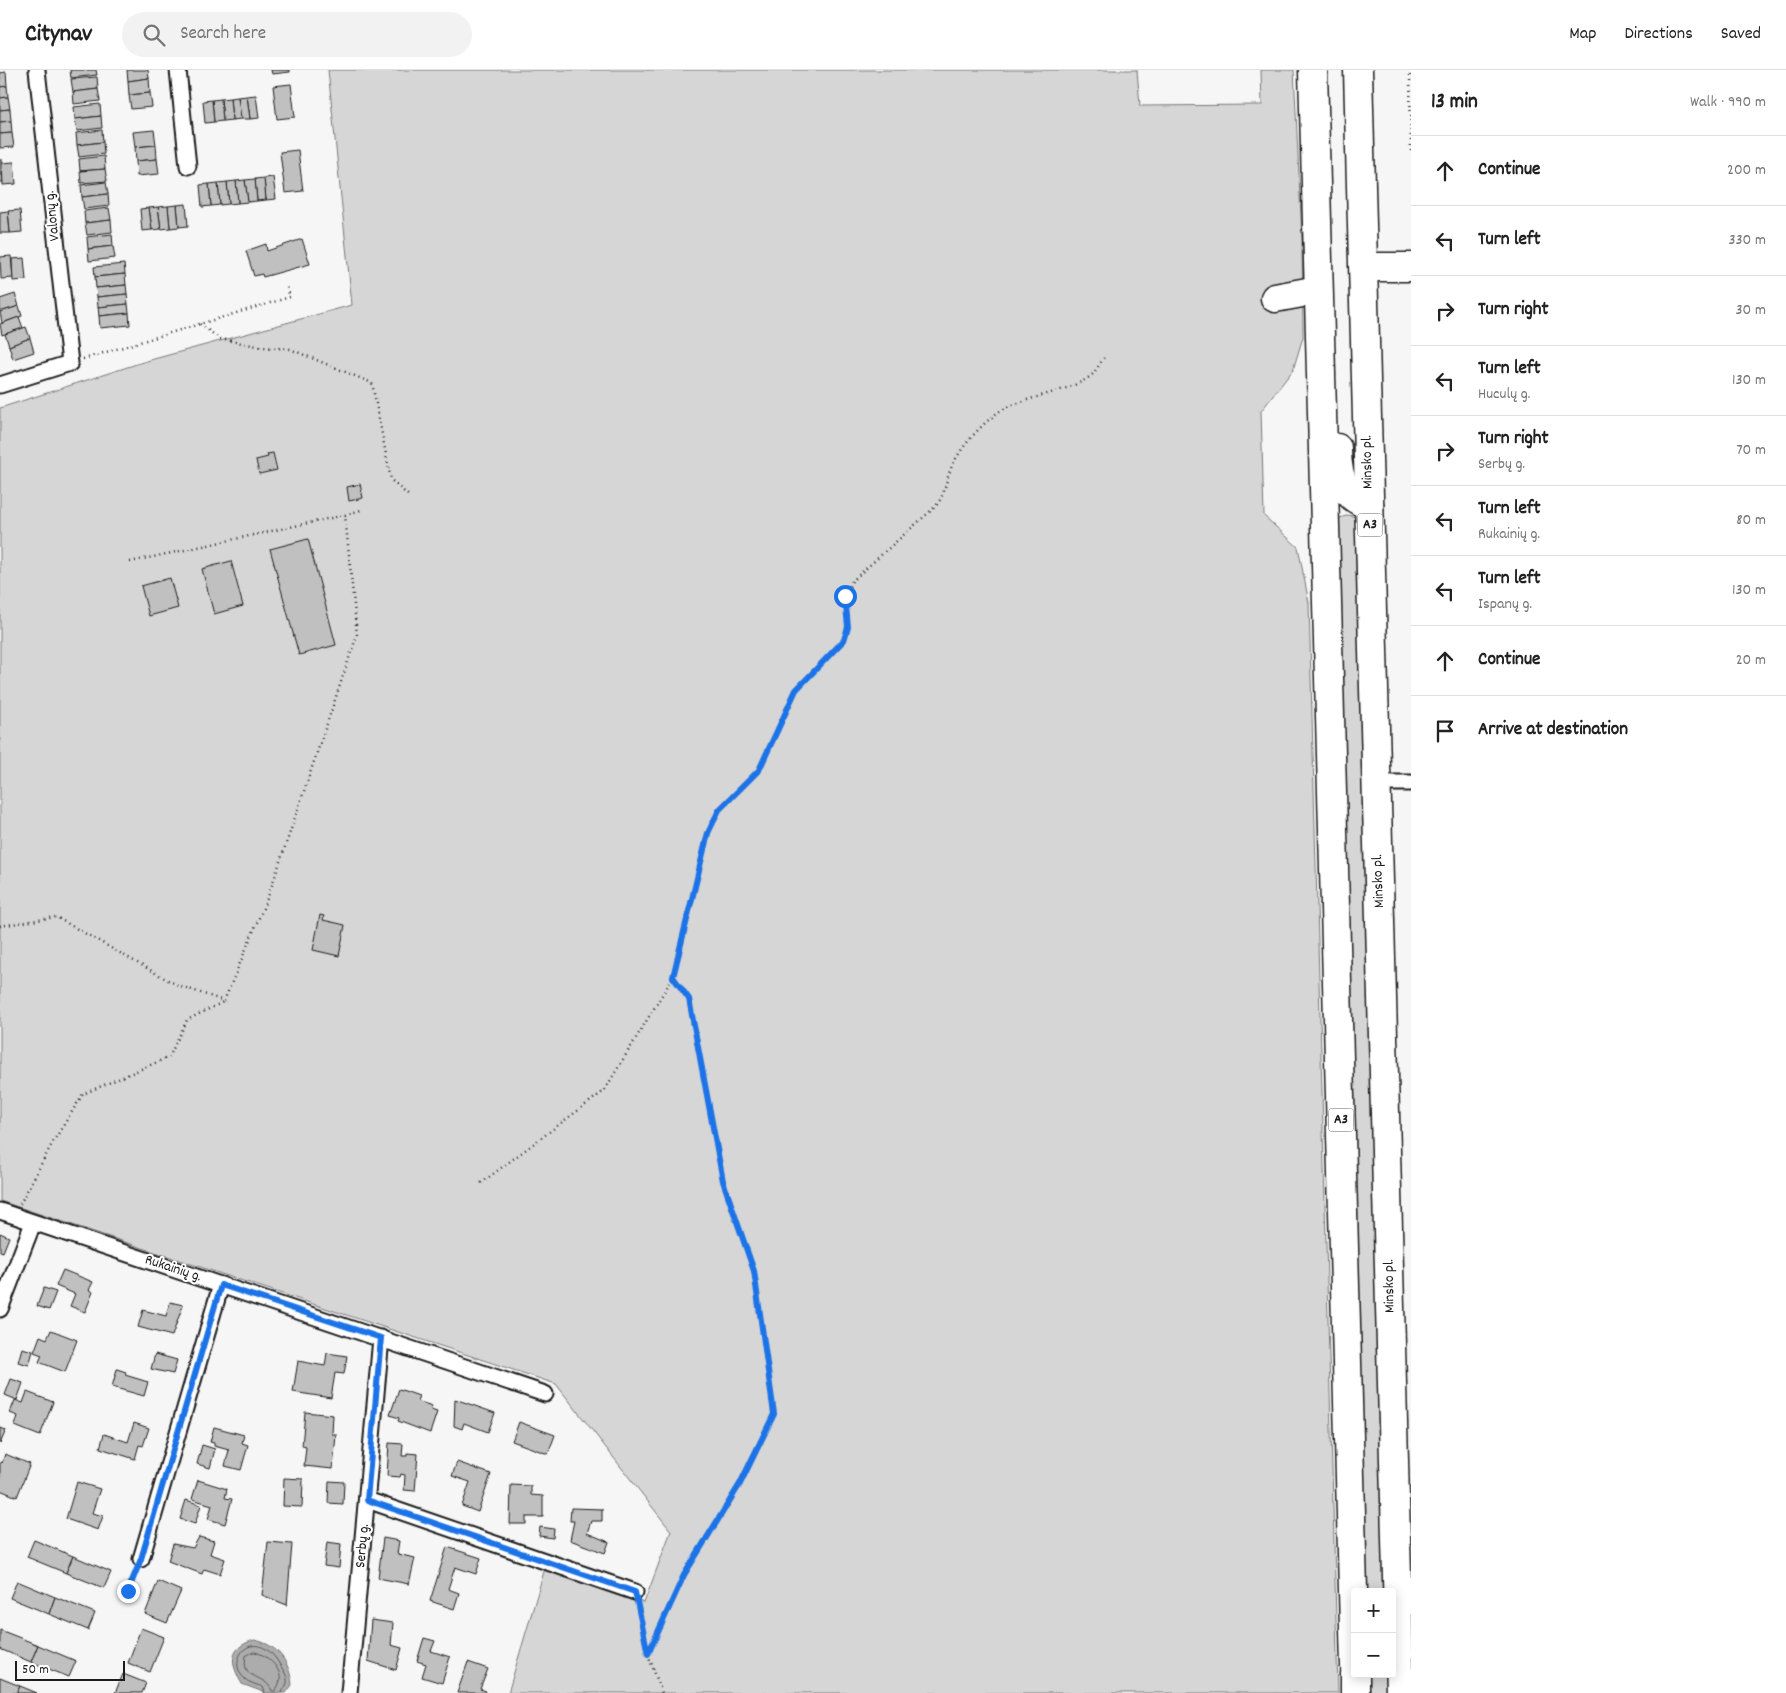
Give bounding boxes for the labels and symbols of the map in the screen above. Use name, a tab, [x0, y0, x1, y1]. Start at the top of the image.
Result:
street label: Valonų g.	[39, 190, 67, 242]
street label: Minsko pl.	[1357, 435, 1379, 489]
road number: A3	[1358, 514, 1382, 536]
route start	[834, 585, 857, 608]
street label: Minsko pl.	[1367, 854, 1391, 908]
road number: A3	[1328, 1108, 1354, 1132]
street label: Rukainių g.	[142, 1250, 204, 1288]
street label: Minsko pl.	[1379, 1259, 1401, 1313]
street label: Serbų g.	[350, 1523, 376, 1569]
route end	[117, 1580, 140, 1603]
scale bar	[15, 1658, 125, 1681]

